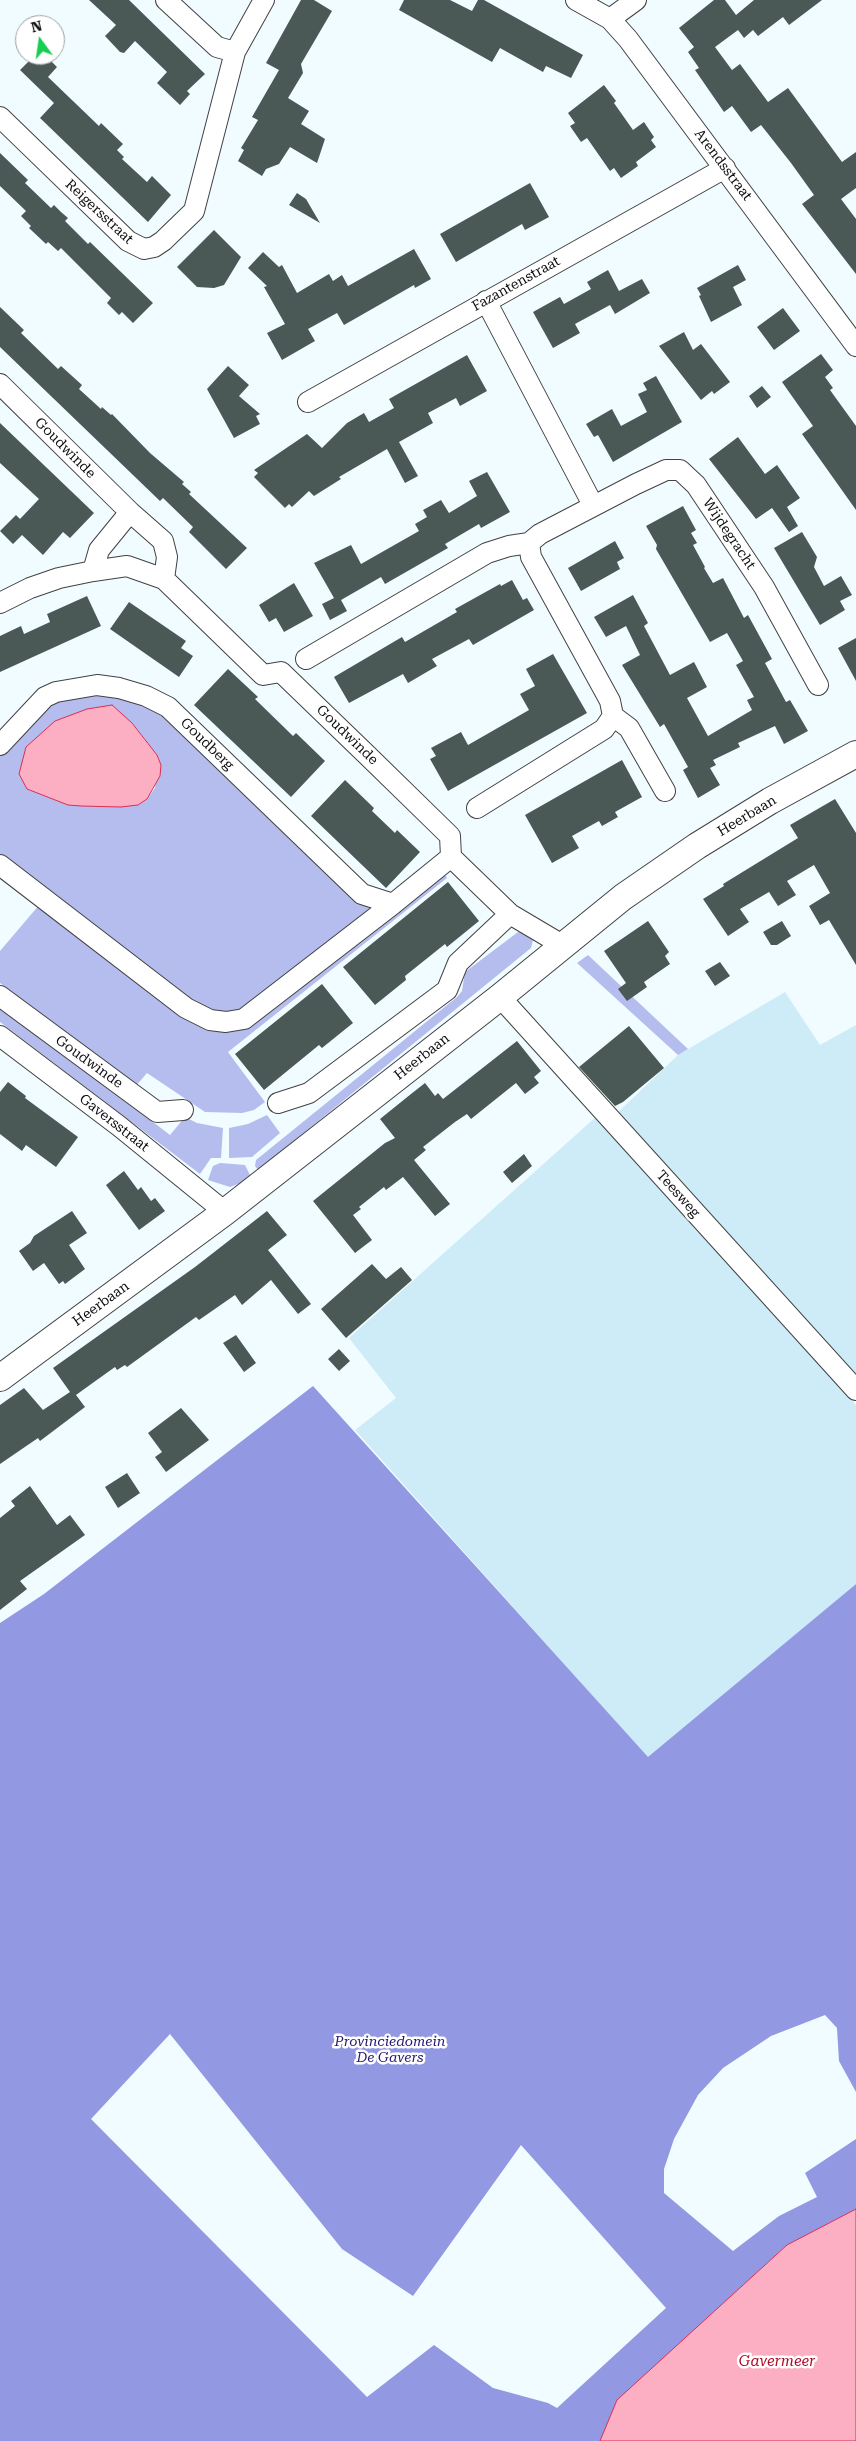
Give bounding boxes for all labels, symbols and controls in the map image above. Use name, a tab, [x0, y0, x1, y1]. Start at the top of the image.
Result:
north arrow	[15, 15, 65, 65]
text: N	[29, 17, 44, 35]
street label: Arendsstraat	[691, 126, 755, 204]
street label: Reigersstraat	[61, 176, 137, 248]
street label: Fazantenstraat	[469, 253, 563, 315]
street label: Goudwinde	[31, 414, 99, 482]
street label: Wijdegracht	[699, 495, 759, 573]
street label: Goudwinde	[313, 701, 381, 769]
street label: Goudberg	[177, 714, 237, 774]
street label: Heerbaan	[715, 792, 779, 840]
street label: Heerbaan	[391, 1030, 453, 1084]
street label: Goudwinde	[52, 1032, 126, 1092]
street label: Gaversstraat	[76, 1091, 152, 1155]
street label: Teesweg	[653, 1167, 703, 1221]
street label: Heerbaan	[69, 1278, 133, 1330]
park label: Provinciedomein De Gavers	[335, 2034, 445, 2066]
water label: Gavermeer	[739, 2353, 815, 2371]

